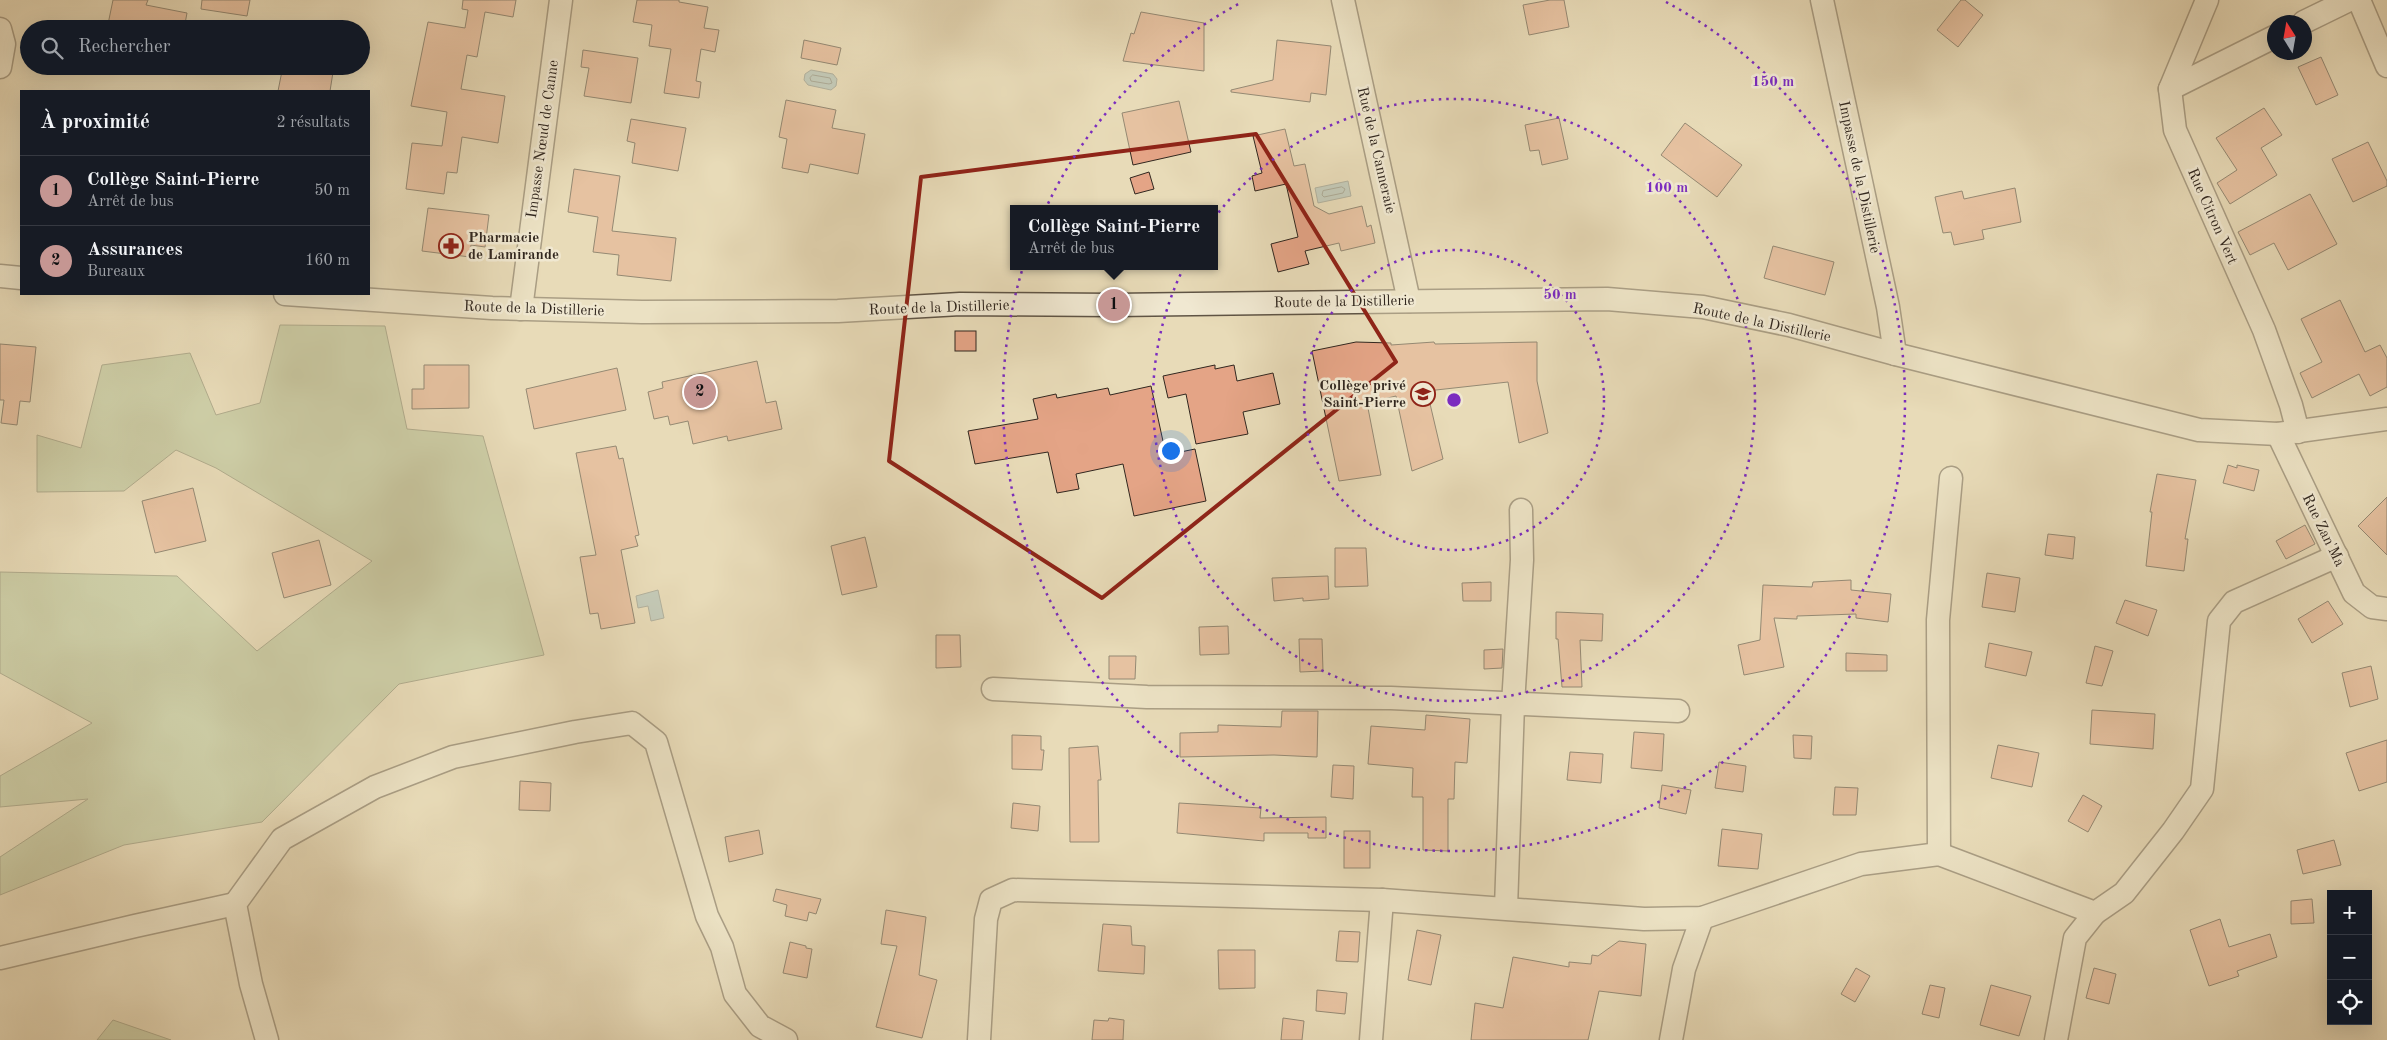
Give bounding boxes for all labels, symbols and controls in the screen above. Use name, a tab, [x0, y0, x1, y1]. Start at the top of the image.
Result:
north arrow	[2267, 15, 2312, 60]
search box	[20, 20, 370, 75]
icon: search	[38, 34, 66, 62]
text: Rechercher	[78, 38, 171, 57]
street label: Impasse Nœud de Canne	[525, 59, 562, 219]
text: 150 m	[1752, 75, 1794, 90]
street label: Rue de la Canneraie	[1354, 86, 1397, 215]
street label: Impasse de la Distillerie	[1835, 100, 1882, 255]
text: À proximité	[40, 112, 150, 133]
text: 2 résultats	[276, 115, 350, 131]
street label: Rue Citron Vert	[2184, 166, 2240, 267]
text: Collège Saint-Pierre	[87, 171, 260, 190]
text: 100 m	[1646, 181, 1688, 196]
text: 1	[51, 183, 61, 199]
text: 50 m	[314, 183, 350, 199]
text: Arrêt de bus	[87, 194, 174, 210]
popup	[1010, 205, 1218, 270]
text: Collège Saint-Pierre	[1028, 218, 1200, 237]
place label: Pharmacie de Lamirande	[468, 231, 559, 263]
pharmacy icon: Pharmacie de Lamirande	[438, 233, 464, 259]
text: Assurances	[87, 241, 183, 260]
text: Arrêt de bus	[1028, 241, 1114, 257]
text: 2	[51, 253, 61, 269]
text: 160 m	[305, 253, 350, 269]
text: Bureaux	[87, 264, 145, 280]
pin: 1	[1098, 286, 1130, 324]
text: 50 m	[1543, 288, 1577, 303]
street label: Route de la Distillerie	[1274, 294, 1415, 311]
street label: Route de la Distillerie	[868, 299, 1010, 318]
street label: Route de la Distillerie	[463, 300, 605, 319]
street label: Route de la Distillerie	[1691, 301, 1832, 345]
pin: 2	[684, 373, 716, 411]
place label: Collège privé Saint-Pierre	[1319, 379, 1406, 411]
school or university icon: Collège privé Saint-Pierre	[1410, 381, 1436, 407]
centre of rings	[1445, 391, 1463, 409]
your location	[1158, 438, 1184, 464]
street label: Rue Zan'Ma	[2299, 492, 2347, 570]
map controls	[2327, 890, 2372, 1025]
button: +	[2327, 890, 2372, 935]
button: −	[2327, 935, 2372, 980]
button: locate	[2327, 980, 2372, 1025]

